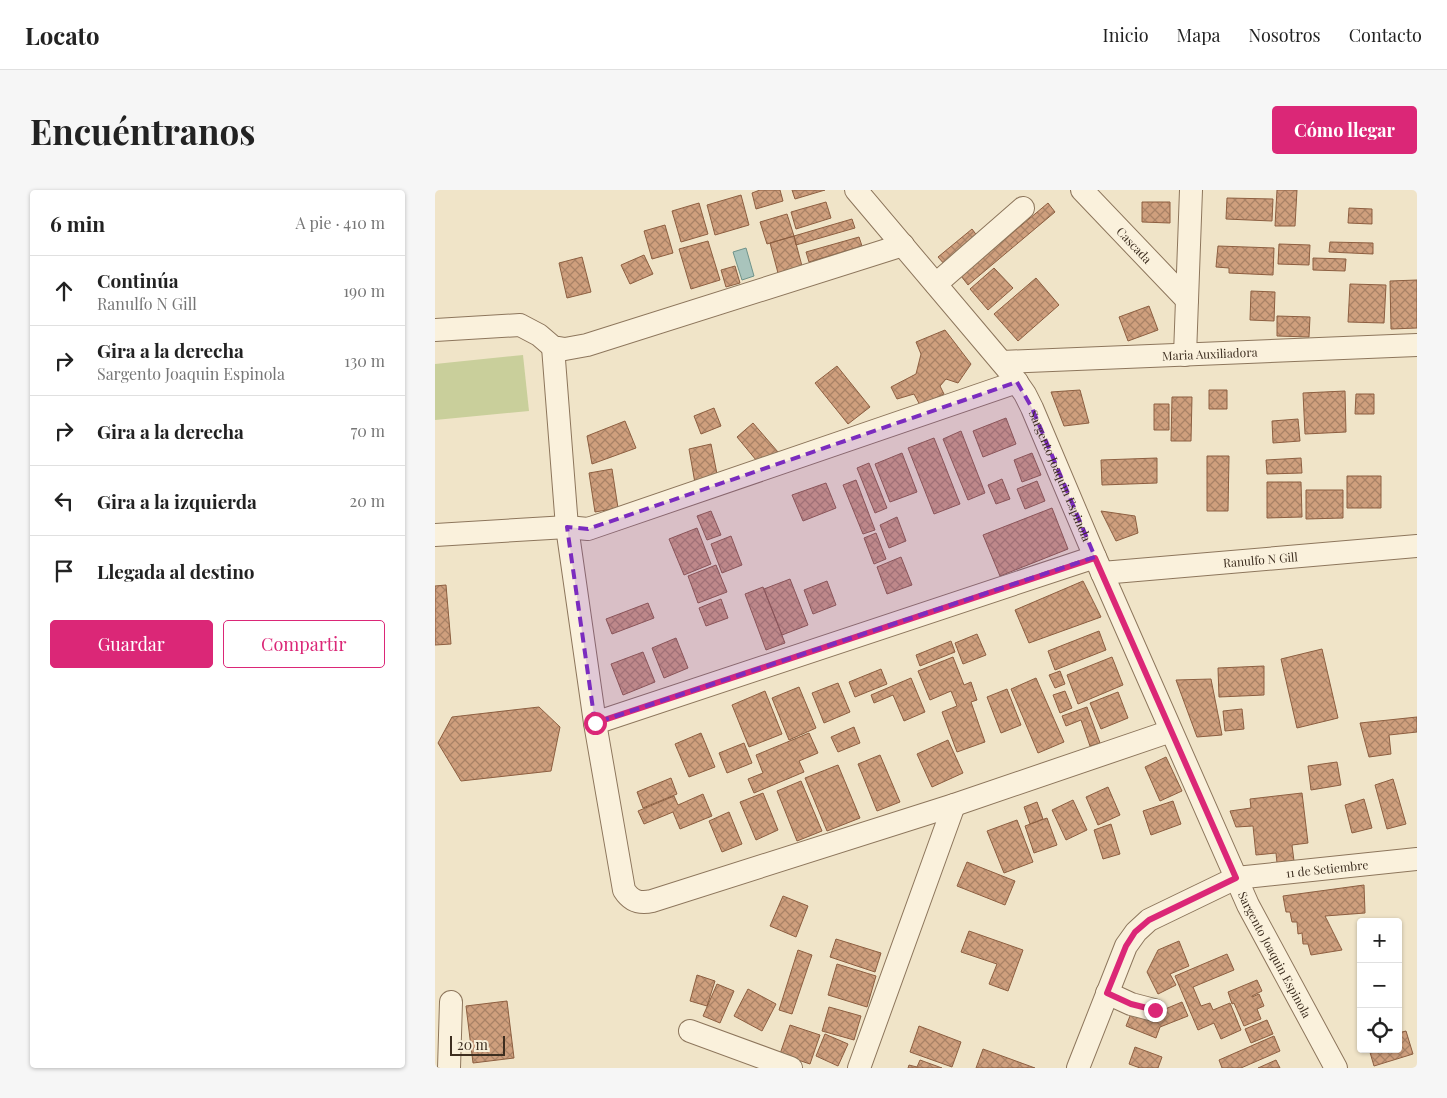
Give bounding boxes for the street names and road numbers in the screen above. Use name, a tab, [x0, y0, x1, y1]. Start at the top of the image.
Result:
street label: Cascada	[1113, 223, 1156, 267]
street label: Maria Auxiliadora	[1162, 344, 1258, 363]
street label: Sargento Joaquin Espinola	[1026, 407, 1095, 544]
street label: Ranulfo N Gill	[1222, 548, 1299, 571]
street label: 11 de Setiembre	[1285, 856, 1369, 881]
street label: Sargento Joaquin Espinola	[1235, 889, 1315, 1021]

